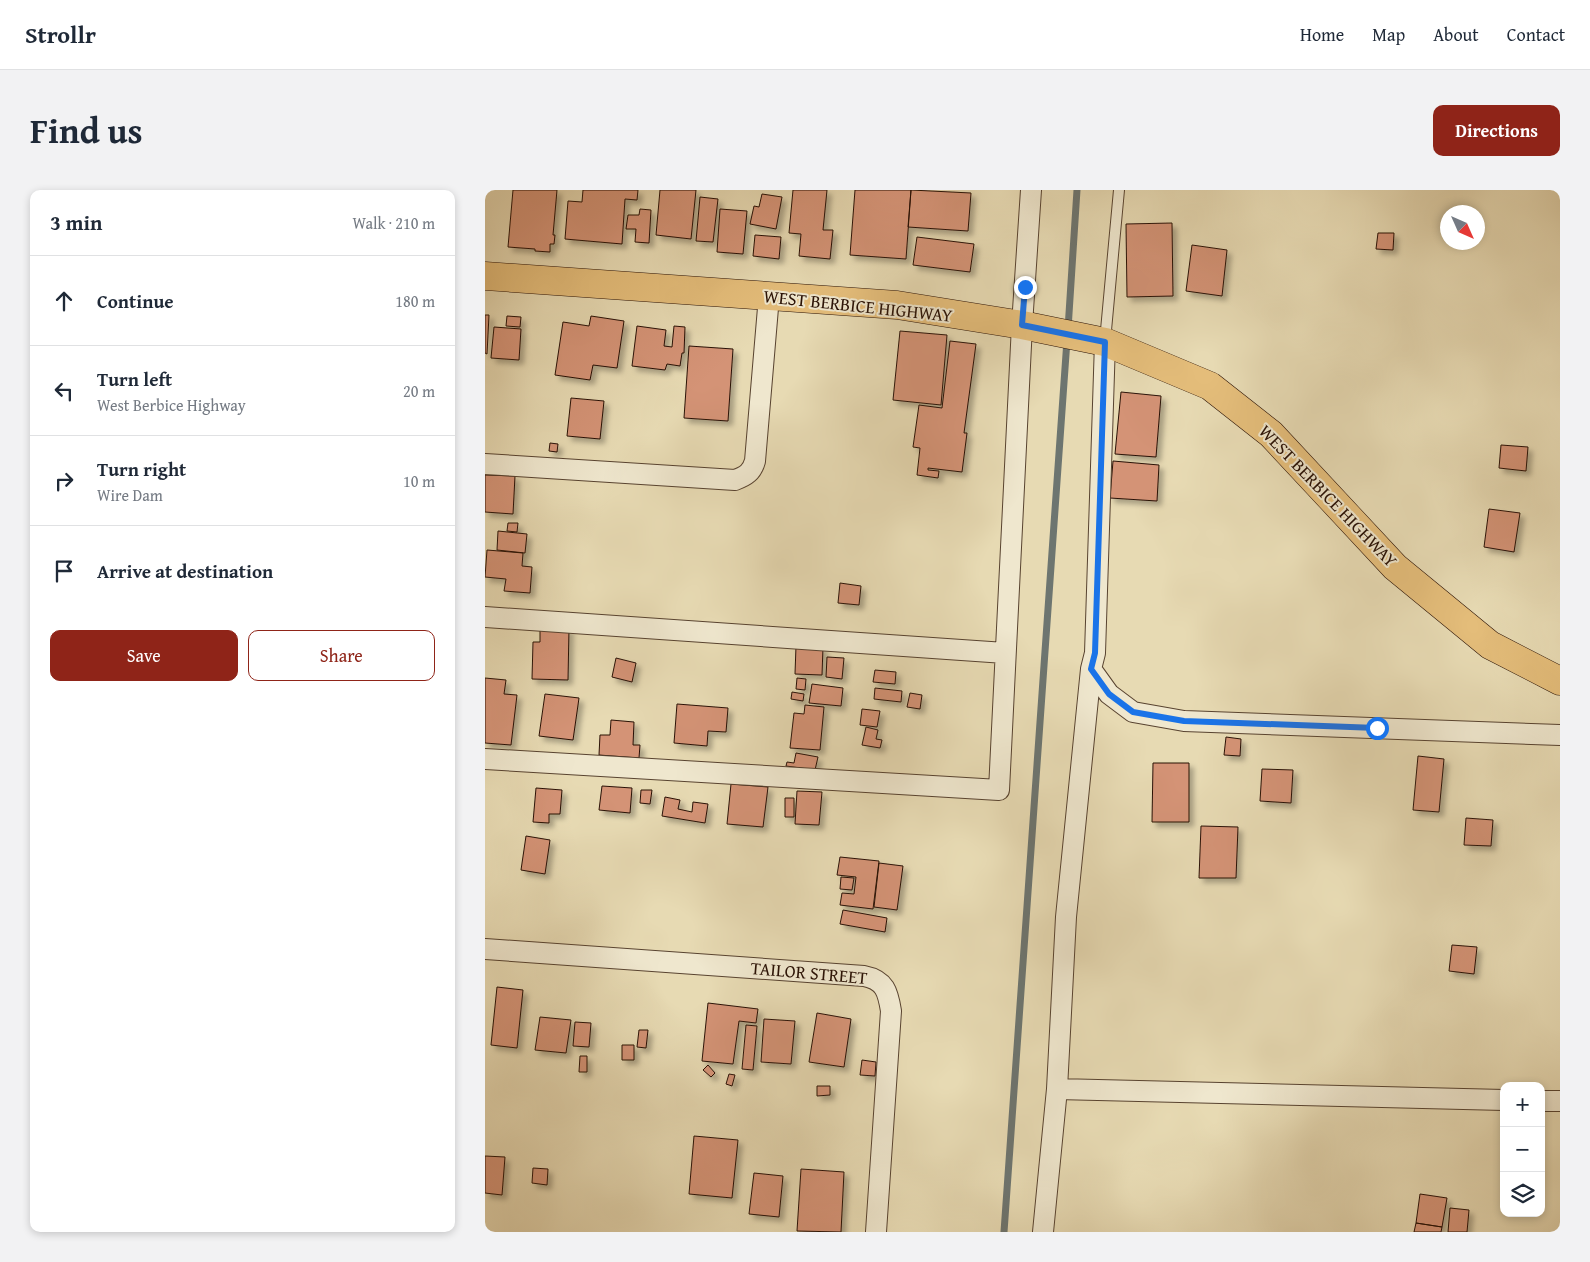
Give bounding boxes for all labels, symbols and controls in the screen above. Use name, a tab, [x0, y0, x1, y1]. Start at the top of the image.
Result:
text: Strollr	[25, 17, 96, 52]
text: Home	[1300, 21, 1344, 48]
text: Map	[1372, 21, 1405, 48]
text: About	[1433, 21, 1479, 48]
text: Contact	[1507, 21, 1565, 48]
text: Find us	[30, 105, 143, 156]
button: Directions	[1433, 105, 1560, 156]
north arrow	[1440, 205, 1485, 250]
text: 3 min	[50, 207, 102, 238]
text: Walk · 210 m	[352, 211, 435, 235]
route end	[1014, 276, 1037, 299]
street label: WEST BERBICE HIGHWAY	[762, 282, 954, 329]
icon: ahead	[50, 287, 78, 315]
text: Continue	[97, 287, 174, 315]
text: 180 m	[395, 289, 435, 313]
text: Turn left	[97, 365, 172, 393]
icon: left	[50, 377, 78, 405]
text: 20 m	[403, 379, 435, 403]
text: West Berbice Highway	[97, 393, 246, 417]
street label: WEST BERBICE HIGHWAY	[1253, 418, 1404, 573]
text: Turn right	[97, 455, 186, 483]
icon: right	[50, 467, 78, 495]
text: 10 m	[403, 469, 435, 493]
text: Wire Dam	[97, 483, 163, 507]
icon: arrive	[50, 557, 78, 585]
text: Arrive at destination	[97, 557, 273, 585]
button: Save	[50, 630, 238, 681]
button: Share	[248, 630, 435, 681]
route start	[1366, 717, 1389, 740]
street label: TAILOR STREET	[750, 954, 869, 991]
map controls	[1500, 1082, 1545, 1217]
button: +	[1500, 1082, 1545, 1127]
button: −	[1500, 1127, 1545, 1172]
button: layers	[1500, 1172, 1545, 1217]

